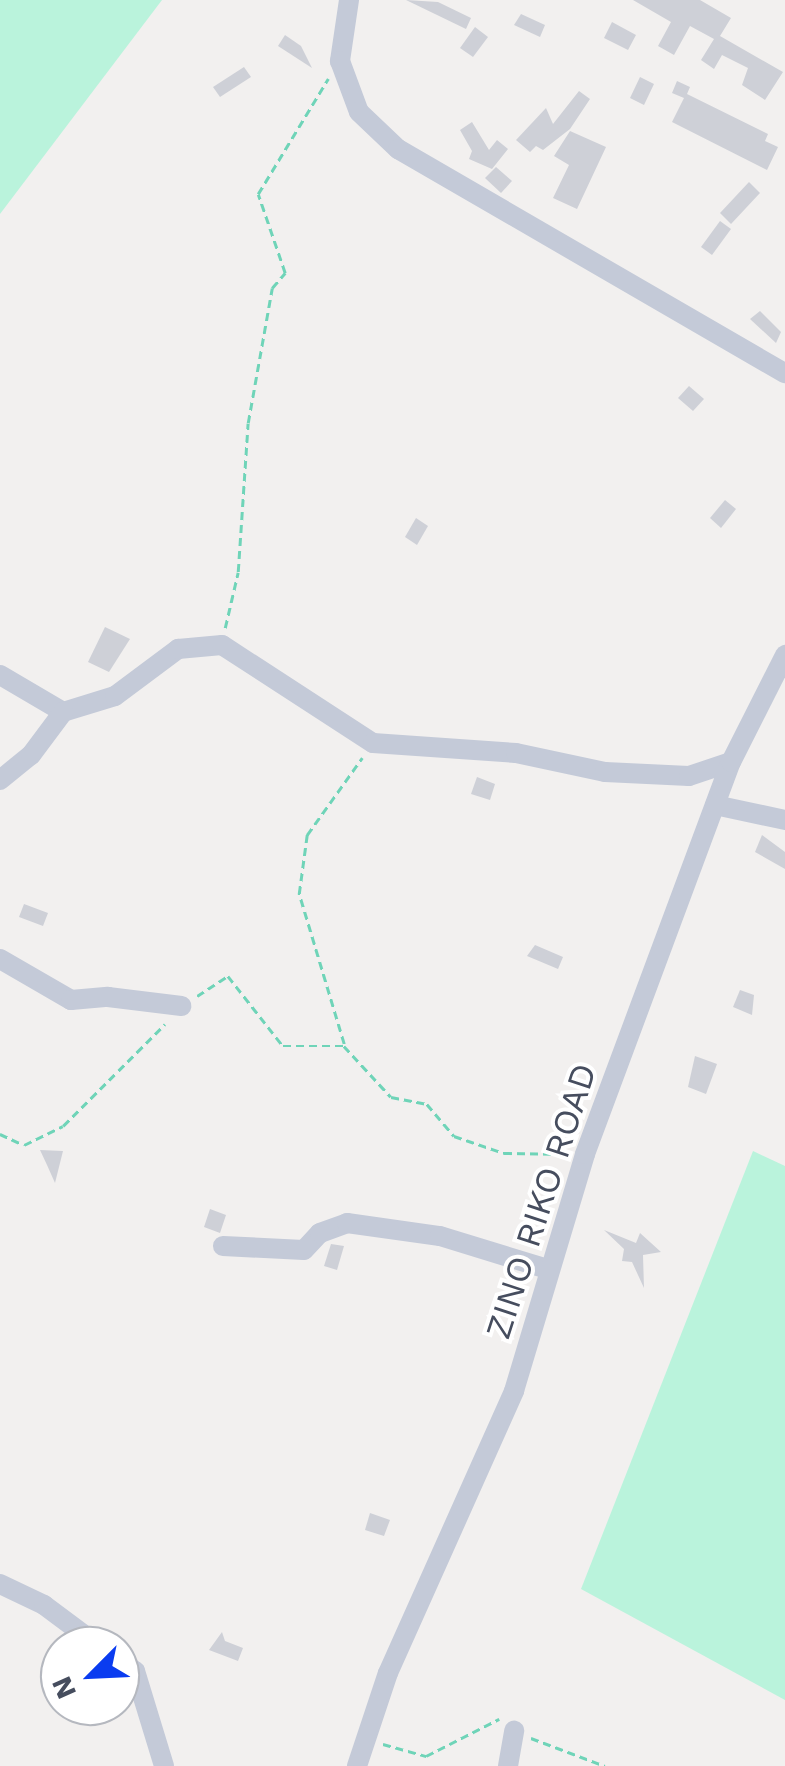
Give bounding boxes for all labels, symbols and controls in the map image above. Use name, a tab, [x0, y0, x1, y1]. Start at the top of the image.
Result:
street label: ZINO RIKO ROAD	[477, 1058, 605, 1344]
north arrow	[40, 1626, 140, 1726]
text: N	[45, 1671, 83, 1704]

